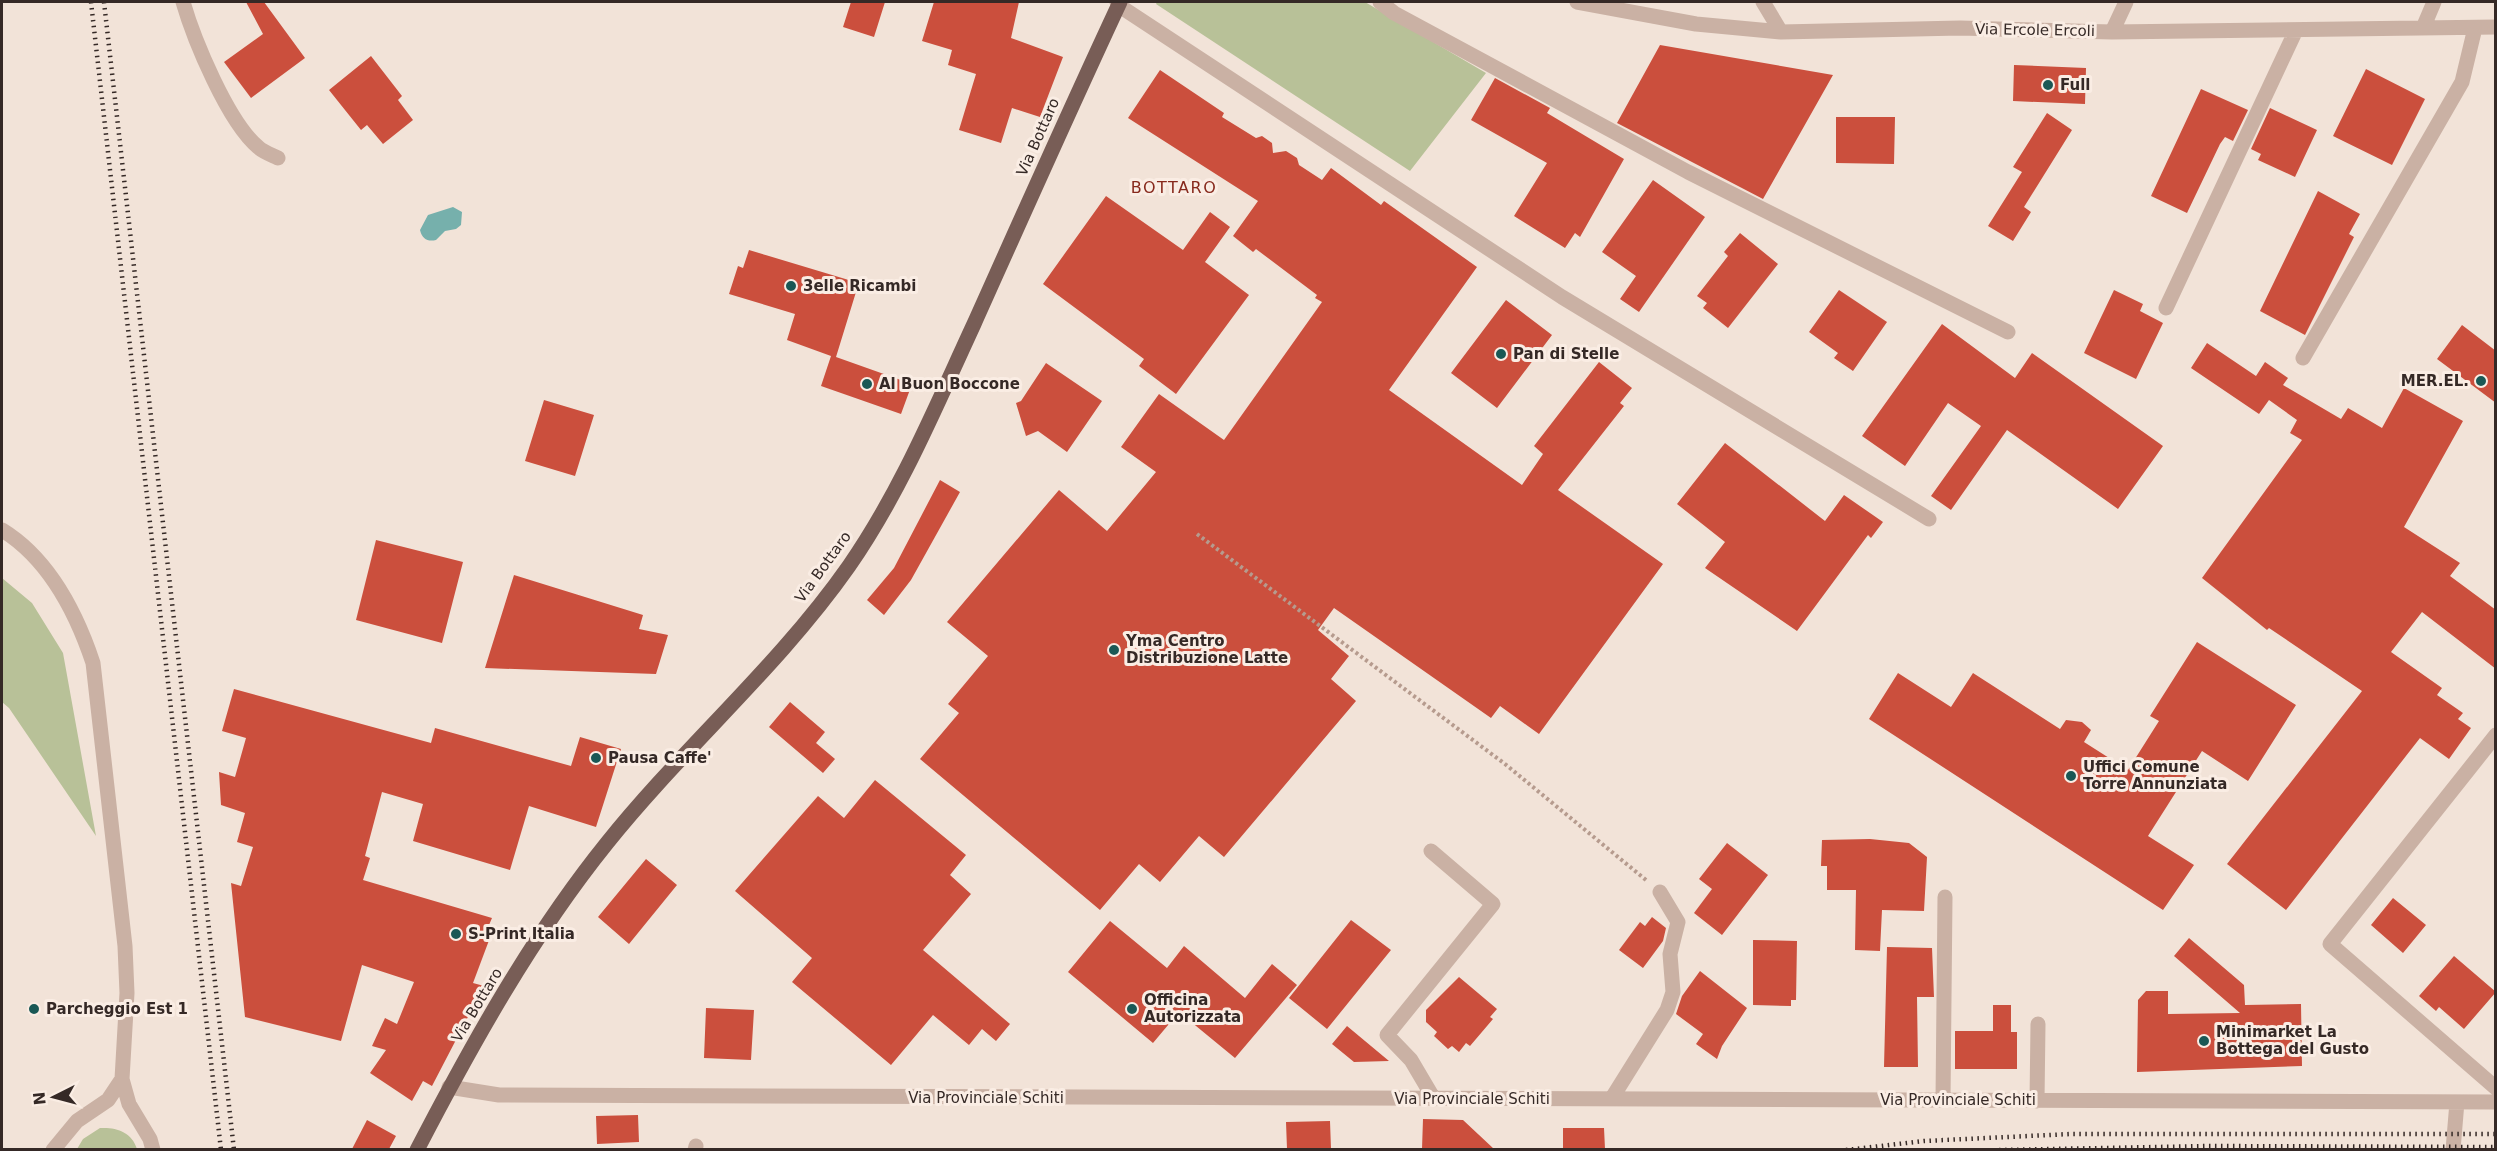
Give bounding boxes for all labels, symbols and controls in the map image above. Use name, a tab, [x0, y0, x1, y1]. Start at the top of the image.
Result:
street label: Via Ercole Ercoli	[1975, 20, 2095, 40]
place label: Full	[2060, 76, 2090, 94]
marker: Full	[2041, 78, 2055, 92]
street label: Via Bottaro	[1013, 95, 1063, 179]
district label: BOTTARO	[1131, 178, 1217, 197]
place label: 3elle Ricambi	[803, 277, 917, 295]
marker: 3elle Ricambi	[784, 279, 798, 293]
place label: Pan di Stelle	[1513, 345, 1619, 363]
marker: Pan di Stelle	[1494, 347, 1508, 361]
place label: MER.EL.	[2401, 372, 2469, 390]
marker: MER.EL.	[2474, 374, 2488, 388]
place label: Al Buon Boccone	[879, 375, 1020, 393]
marker: Al Buon Boccone	[860, 377, 874, 391]
street label: Via Bottaro	[791, 528, 855, 606]
place label: Yma Centro Distribuzione Latte	[1125, 632, 1288, 667]
marker: Yma Centro Distribuzione Latte	[1107, 643, 1121, 657]
place label: Pausa Caffe'	[608, 749, 712, 767]
marker: Pausa Caffe'	[589, 751, 603, 765]
place label: Uffici Comune Torre Annunziata	[2083, 758, 2227, 793]
marker: Uffici Comune Torre Annunziata	[2064, 769, 2078, 783]
place label: S-Print Italia	[468, 925, 575, 943]
marker: S-Print Italia	[449, 927, 463, 941]
street label: Via Bottaro	[448, 965, 506, 1045]
place label: Officina Autorizzata	[1144, 991, 1241, 1026]
place label: Parcheggio Est 1	[46, 1000, 188, 1018]
marker: Parcheggio Est 1	[27, 1002, 41, 1016]
marker: Officina Autorizzata	[1125, 1002, 1139, 1016]
place label: Minimarket La Bottega del Gusto	[2216, 1023, 2369, 1058]
marker: Minimarket La Bottega del Gusto	[2197, 1034, 2211, 1048]
north arrow	[24, 1067, 84, 1127]
street label: Via Provinciale Schiti	[908, 1089, 1064, 1107]
street label: Via Provinciale Schiti	[1394, 1090, 1550, 1108]
text: N	[29, 1091, 50, 1106]
street label: Via Provinciale Schiti	[1880, 1091, 2036, 1109]

